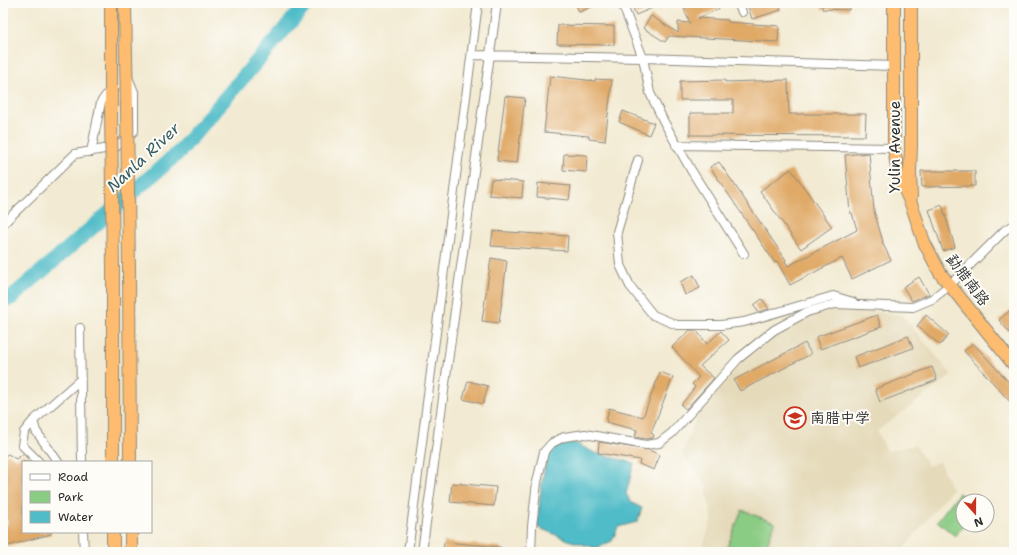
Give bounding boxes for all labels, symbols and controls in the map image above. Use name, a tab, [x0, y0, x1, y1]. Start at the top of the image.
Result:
street label: Yulin Avenue	[885, 101, 905, 193]
water label: Nanla River	[102, 118, 185, 197]
street label: 勐腊南路	[942, 250, 994, 310]
school or university icon: 南腊中学	[782, 405, 808, 431]
place label: 南腊中学	[810, 408, 870, 428]
legend	[22, 461, 152, 533]
text: Road	[58, 469, 89, 485]
text: Park	[58, 489, 84, 505]
north arrow	[955, 493, 995, 533]
text: Water	[58, 509, 94, 525]
text: N	[971, 513, 985, 531]

